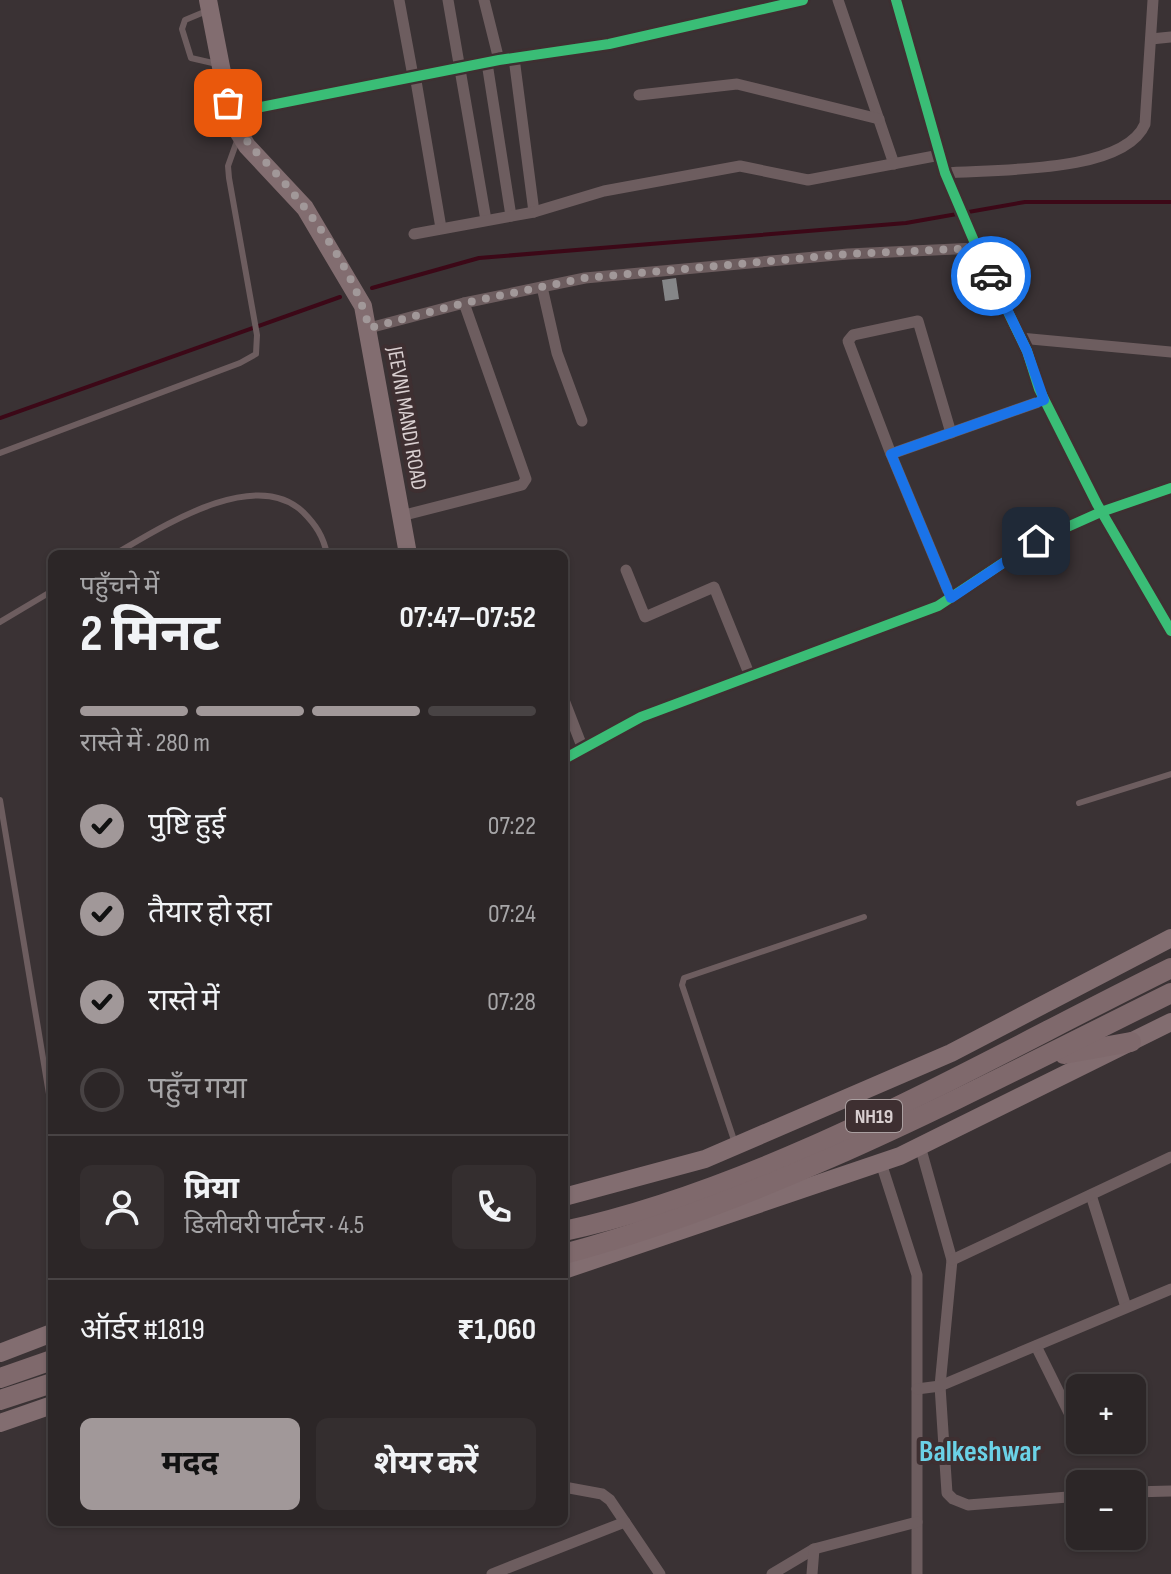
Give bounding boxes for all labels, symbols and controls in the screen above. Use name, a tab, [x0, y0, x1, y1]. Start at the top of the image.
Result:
pin	[194, 69, 262, 137]
icon: bag	[206, 81, 250, 125]
courier	[951, 236, 1031, 316]
icon: car	[969, 254, 1013, 298]
street label: JEEVNI MANDI ROAD	[380, 343, 432, 492]
pin	[1002, 507, 1070, 575]
icon: home	[1014, 519, 1058, 563]
text: पहुँचने में	[80, 571, 159, 602]
text: 07:47–07:52	[400, 600, 536, 636]
text: 2 मिनट	[80, 603, 220, 666]
text: रास्ते में · 280 m	[80, 728, 210, 759]
icon: check	[80, 804, 124, 848]
text: पुष्टि हुई	[148, 807, 226, 843]
text: 07:22	[488, 811, 536, 842]
icon: check	[80, 892, 124, 936]
text: तैयार हो रहा	[148, 895, 272, 931]
text: 07:24	[488, 899, 536, 930]
icon: check	[80, 980, 124, 1024]
text: रास्ते में	[148, 983, 220, 1019]
text: 07:28	[487, 987, 536, 1018]
text: पहुँच गया	[148, 1071, 247, 1107]
road number: NH19	[846, 1100, 902, 1132]
button: person	[80, 1165, 164, 1249]
button: phone	[452, 1165, 536, 1249]
text: प्रिया	[184, 1171, 239, 1207]
text: डिलीवरी पार्टनर · 4.5	[184, 1210, 364, 1241]
text: ऑर्डर #1819	[80, 1312, 205, 1348]
text: ₹1,060	[457, 1312, 536, 1348]
map controls	[1066, 1374, 1146, 1550]
button: +	[1066, 1374, 1146, 1454]
button: मदद	[80, 1418, 300, 1510]
button: शेयर करें	[316, 1418, 536, 1510]
district label: Balkeshwar	[919, 1434, 1041, 1470]
button: −	[1066, 1470, 1146, 1550]

